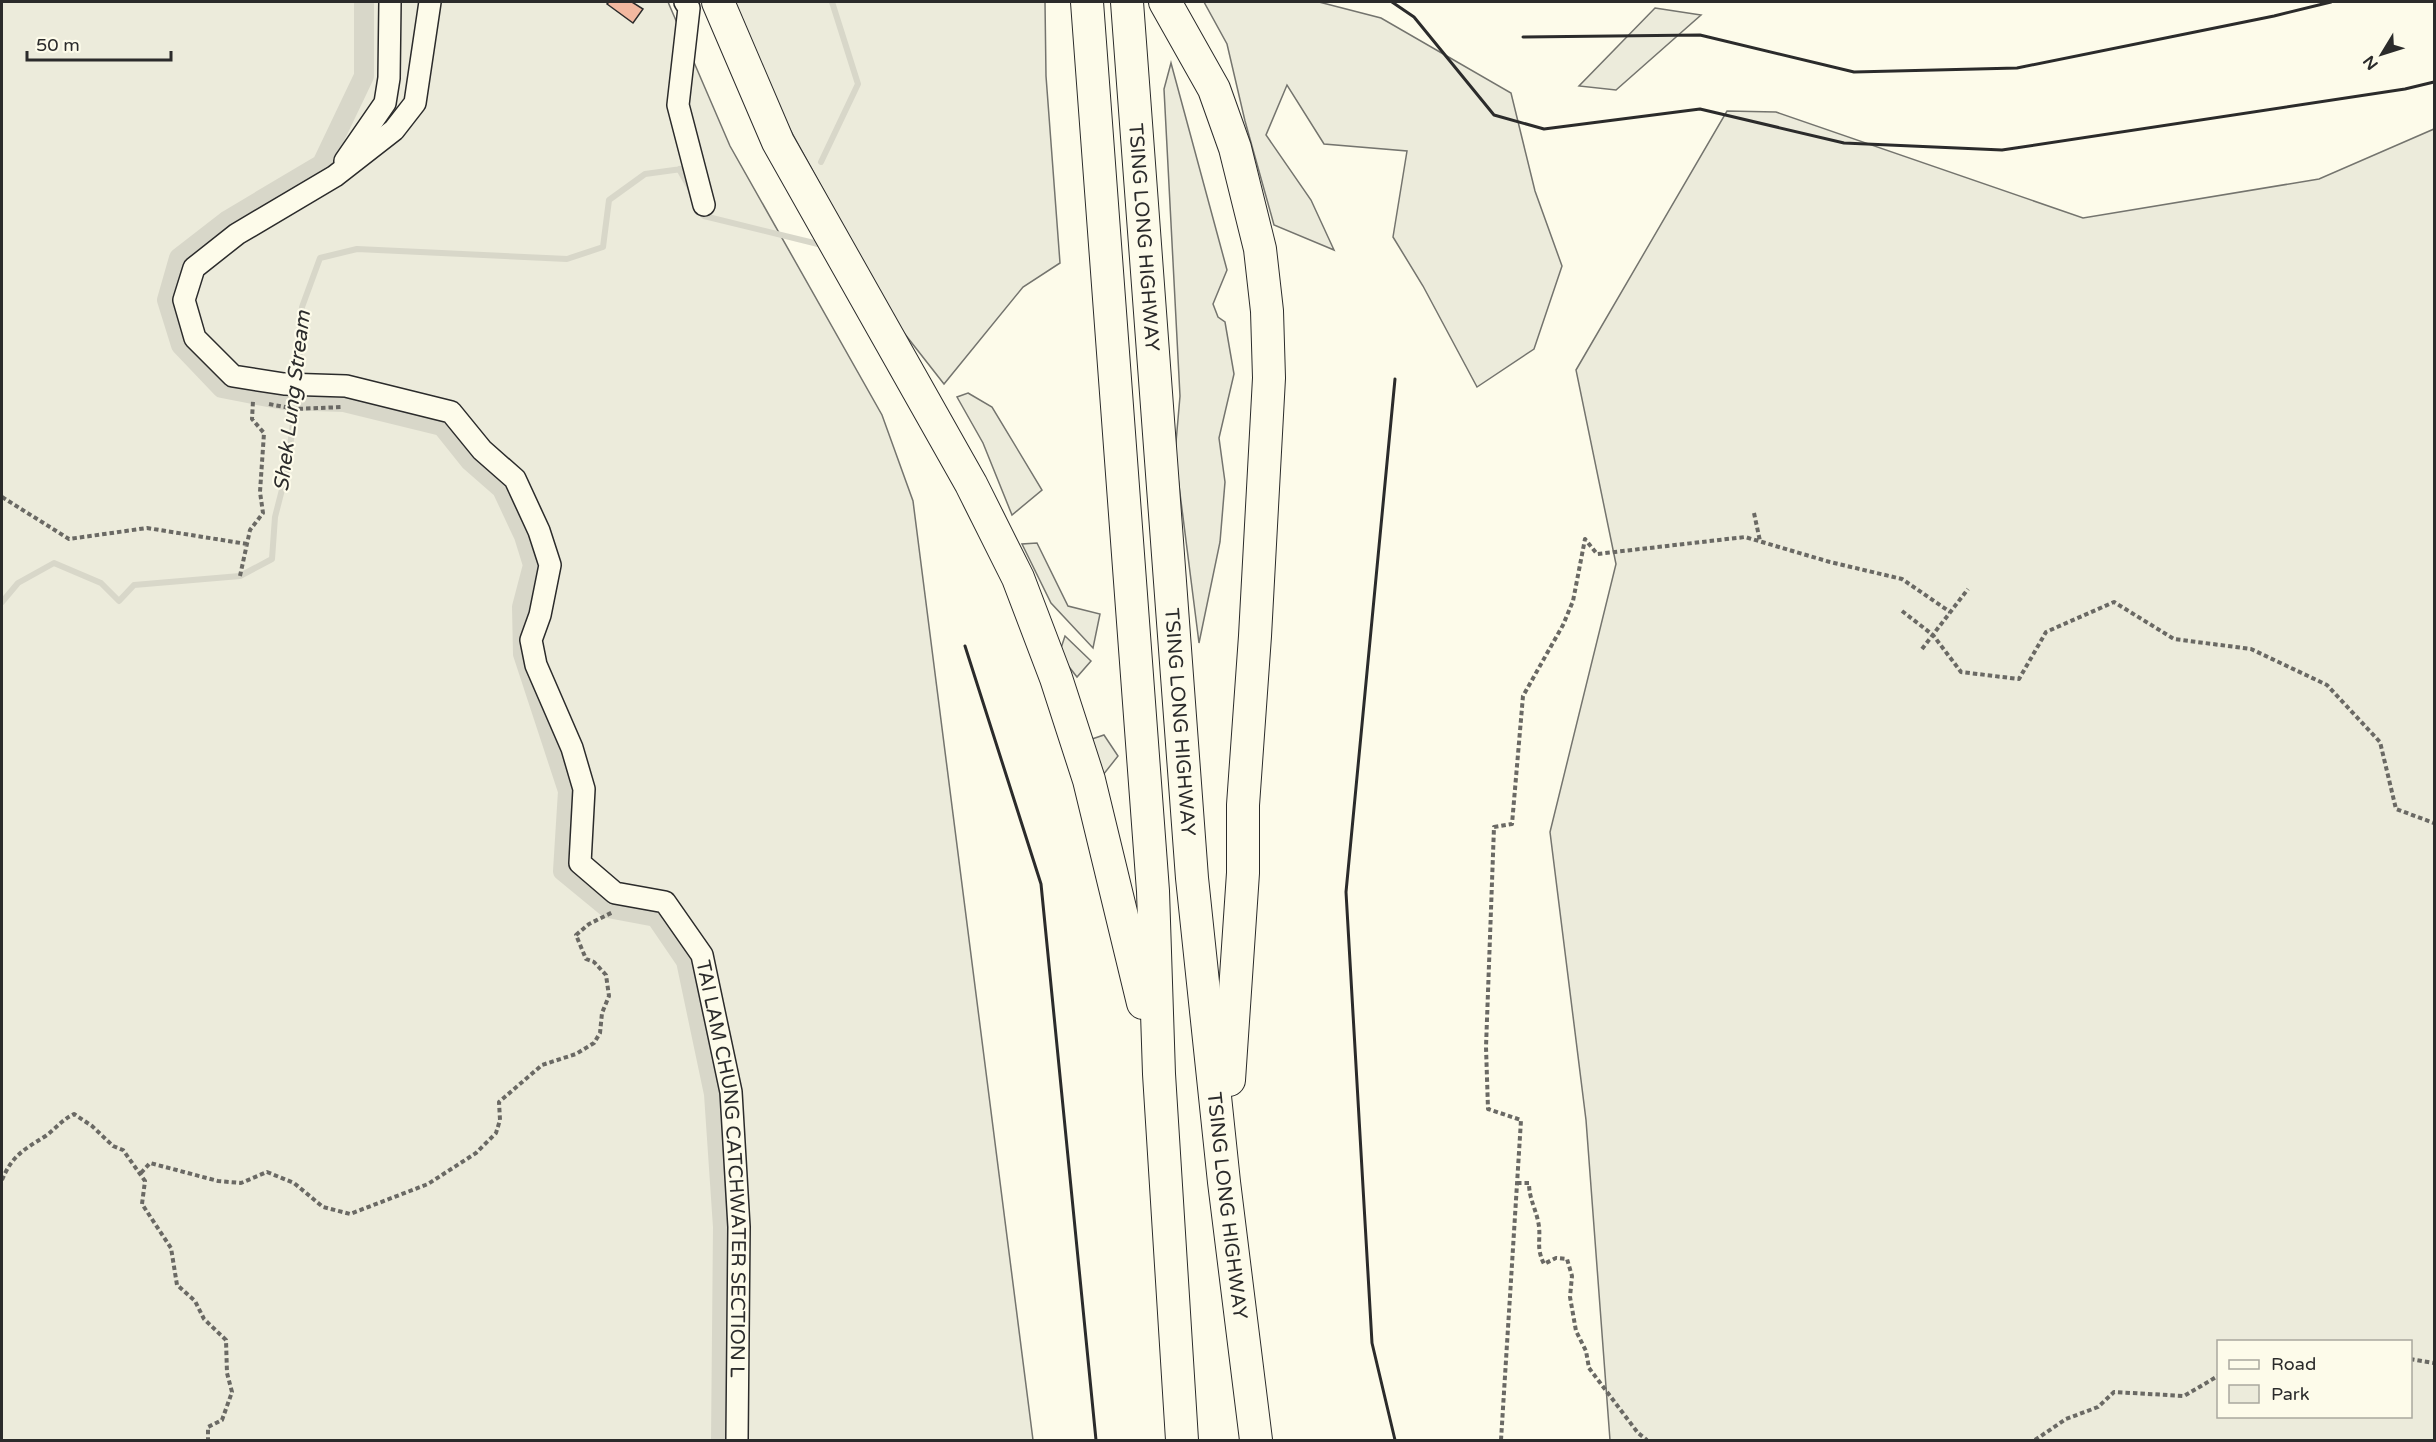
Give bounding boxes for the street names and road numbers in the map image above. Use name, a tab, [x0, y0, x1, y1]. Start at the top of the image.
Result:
street label: TSING LONG HIGHWAY	[1123, 123, 1164, 353]
street label: TSING LONG HIGHWAY	[1159, 607, 1200, 837]
street label: TAI LAM CHUNG CATCHWATER SECTION L	[690, 958, 750, 1378]
street label: TSING LONG HIGHWAY	[1202, 1091, 1252, 1321]

